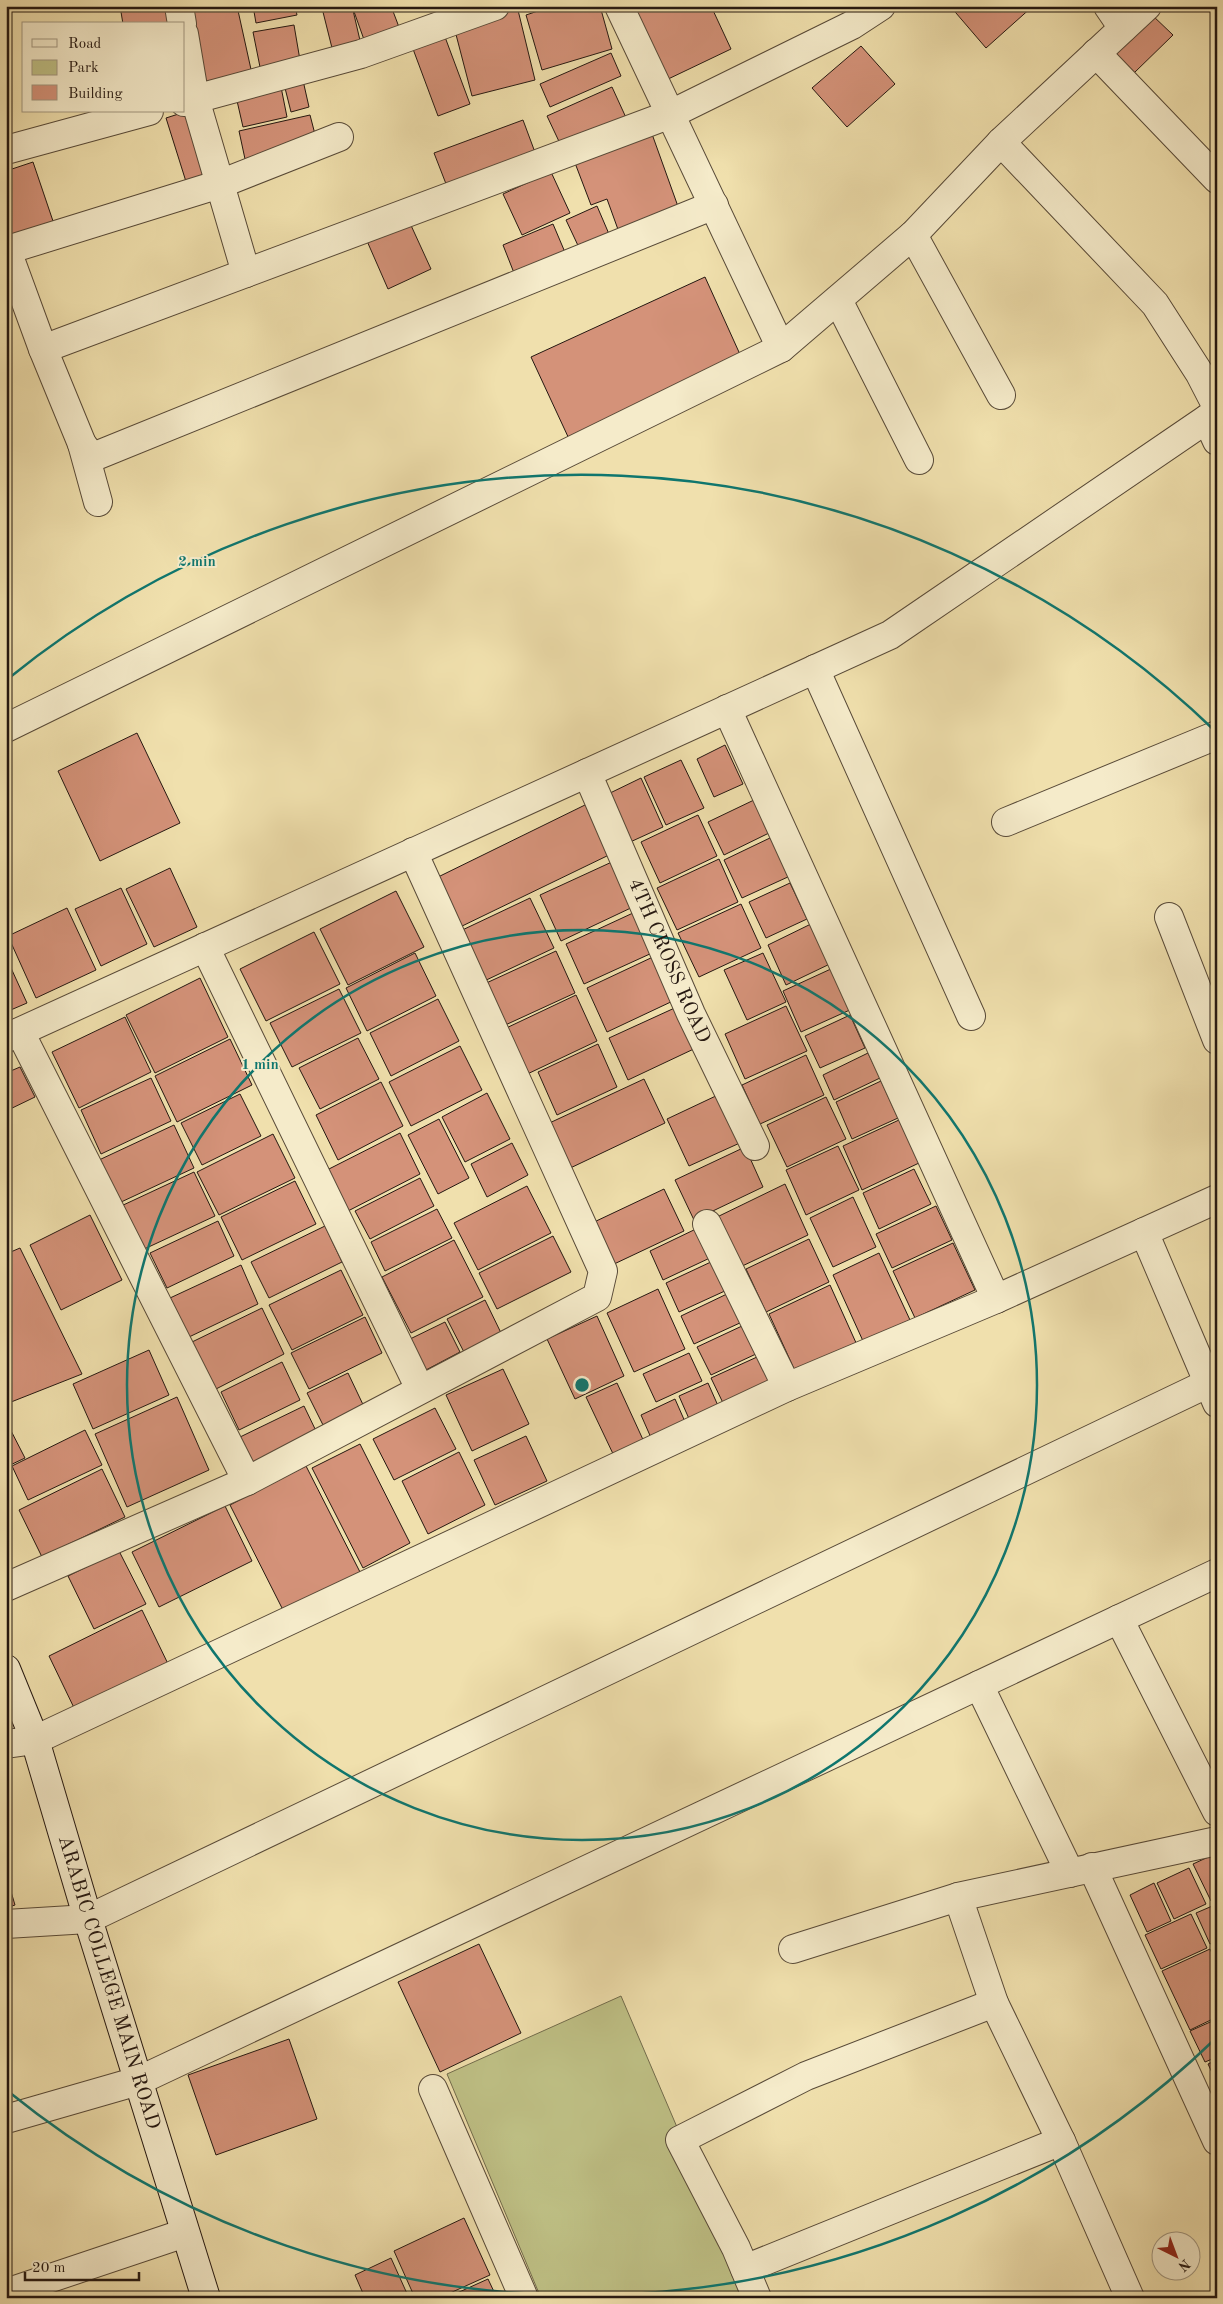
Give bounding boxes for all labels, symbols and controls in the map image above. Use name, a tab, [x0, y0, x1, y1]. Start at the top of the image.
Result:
legend	[22, 22, 185, 112]
text: Road	[68, 37, 102, 52]
text: Park	[68, 61, 99, 76]
text: Building	[68, 87, 123, 102]
text: 2 min	[178, 555, 216, 570]
street label: 4TH CROSS ROAD	[624, 876, 714, 1046]
text: 1 min	[241, 1058, 279, 1073]
centre of rings	[573, 1376, 591, 1394]
street label: ARABIC COLLEGE MAIN ROAD	[54, 1833, 163, 2132]
north arrow	[1150, 2232, 1200, 2282]
scale bar	[25, 2249, 139, 2281]
text: N	[1175, 2256, 1193, 2274]
text: 20 m	[32, 2261, 66, 2276]

